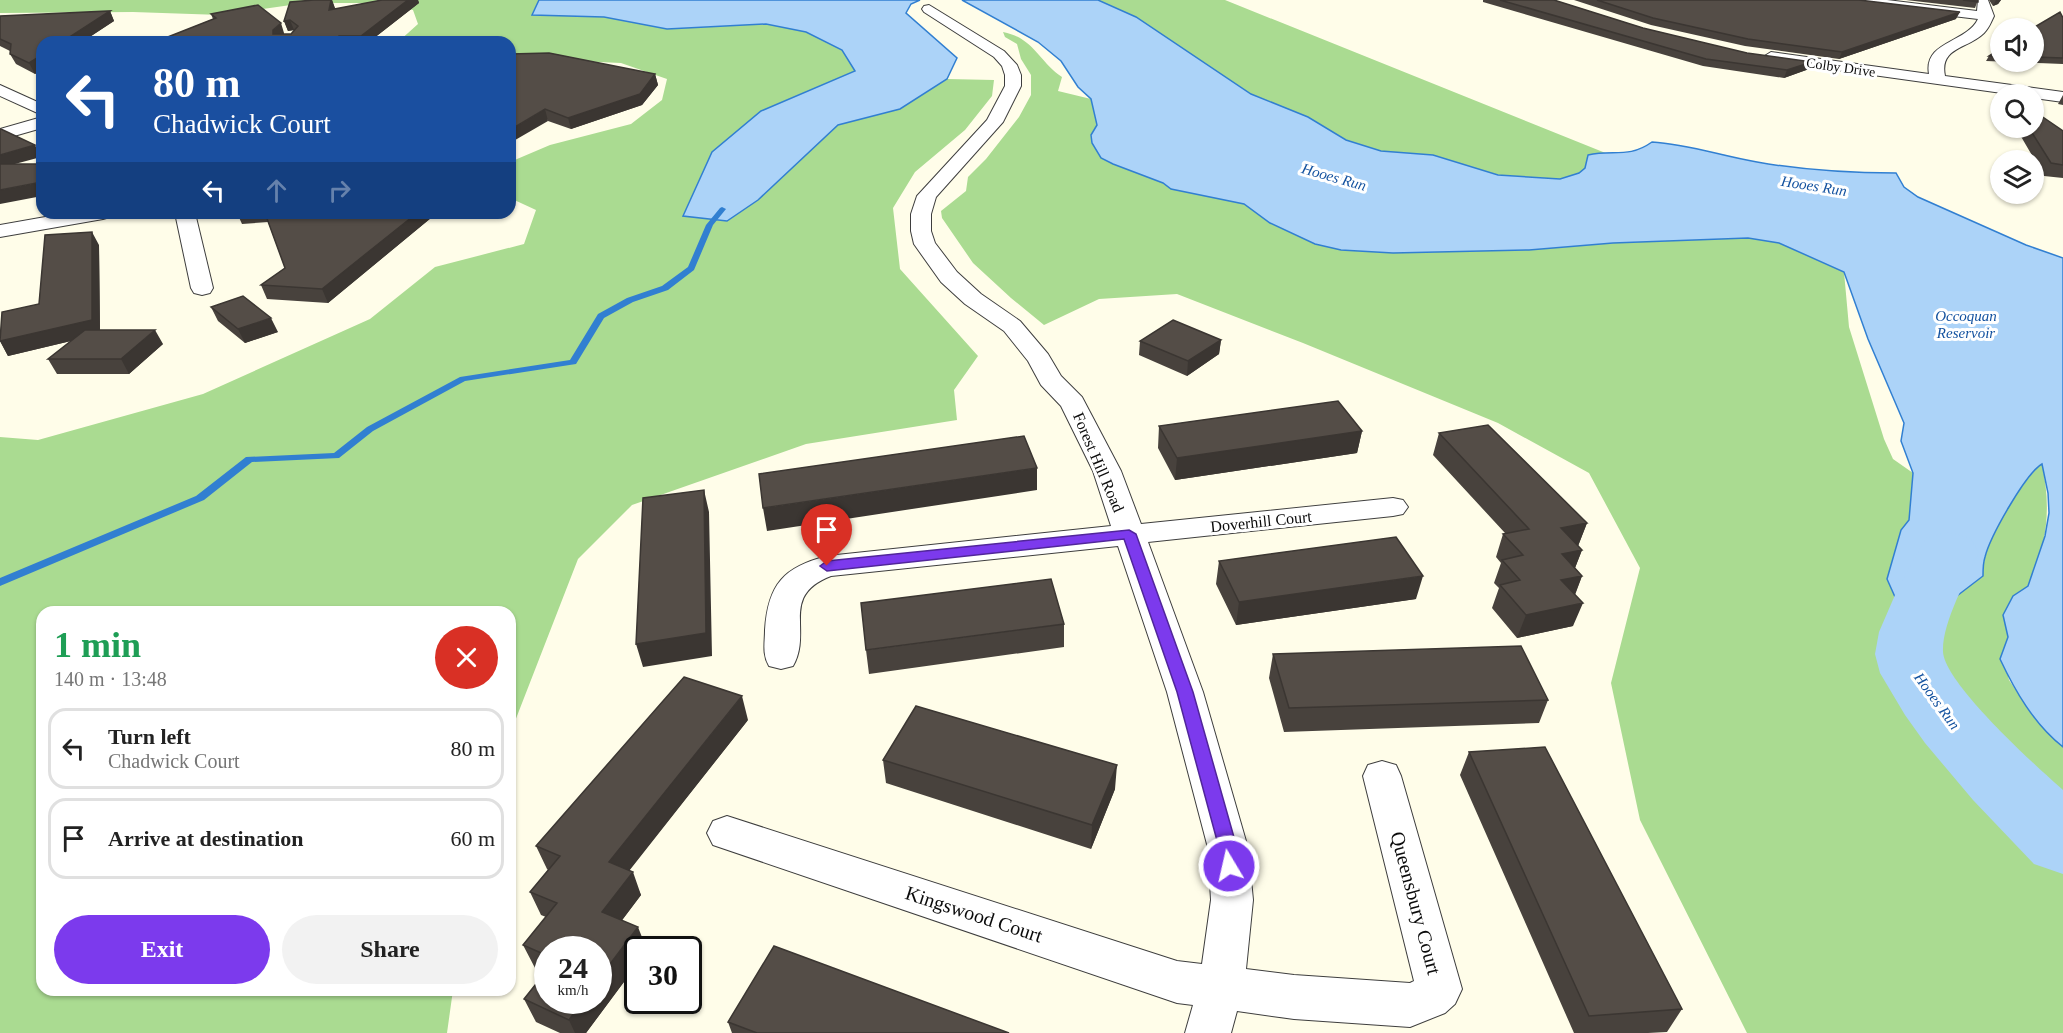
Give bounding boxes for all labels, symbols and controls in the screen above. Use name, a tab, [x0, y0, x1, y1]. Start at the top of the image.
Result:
map controls	[1990, 18, 2044, 204]
button: sound	[1990, 18, 2044, 72]
street label: Colby Drive	[1805, 55, 1876, 80]
icon: left	[54, 60, 132, 138]
text: 80 m	[153, 60, 241, 106]
button: search	[1990, 84, 2044, 138]
text: Chadwick Court	[153, 109, 331, 139]
button: layers	[1990, 150, 2044, 204]
water label: Hooes Run	[1299, 160, 1368, 194]
water label: Hooes Run	[1779, 173, 1848, 199]
icon: left	[197, 174, 230, 207]
icon: ahead	[260, 174, 293, 207]
icon: right	[323, 174, 356, 207]
water label: Occoquan Reservoir	[1935, 308, 1997, 341]
street label: Forest Hill Road	[1070, 410, 1127, 515]
pin	[801, 504, 852, 566]
street label: Doverhill Court	[1210, 508, 1313, 535]
icon: arrive	[810, 513, 843, 546]
text: 1 min	[54, 625, 141, 665]
button: close	[435, 626, 498, 689]
text: 140 m · 13:48	[54, 668, 167, 690]
water label: Hooes Run	[1910, 669, 1963, 733]
text: Turn left	[108, 724, 191, 749]
icon: left	[57, 732, 90, 765]
text: 80 m	[450, 736, 495, 761]
text: Chadwick Court	[108, 750, 240, 772]
icon: arrive	[57, 822, 90, 855]
text: Arrive at destination	[108, 826, 304, 851]
text: 60 m	[450, 826, 495, 851]
street label: Queensbury Court	[1385, 829, 1446, 978]
position arrow	[1197, 834, 1261, 898]
street label: Kingswood Court	[902, 881, 1046, 948]
button: Exit	[54, 915, 270, 984]
button: Share	[282, 915, 498, 984]
speed limit sign: 30	[624, 936, 702, 1014]
text: 24	[558, 951, 588, 984]
text: km/h	[558, 982, 588, 998]

